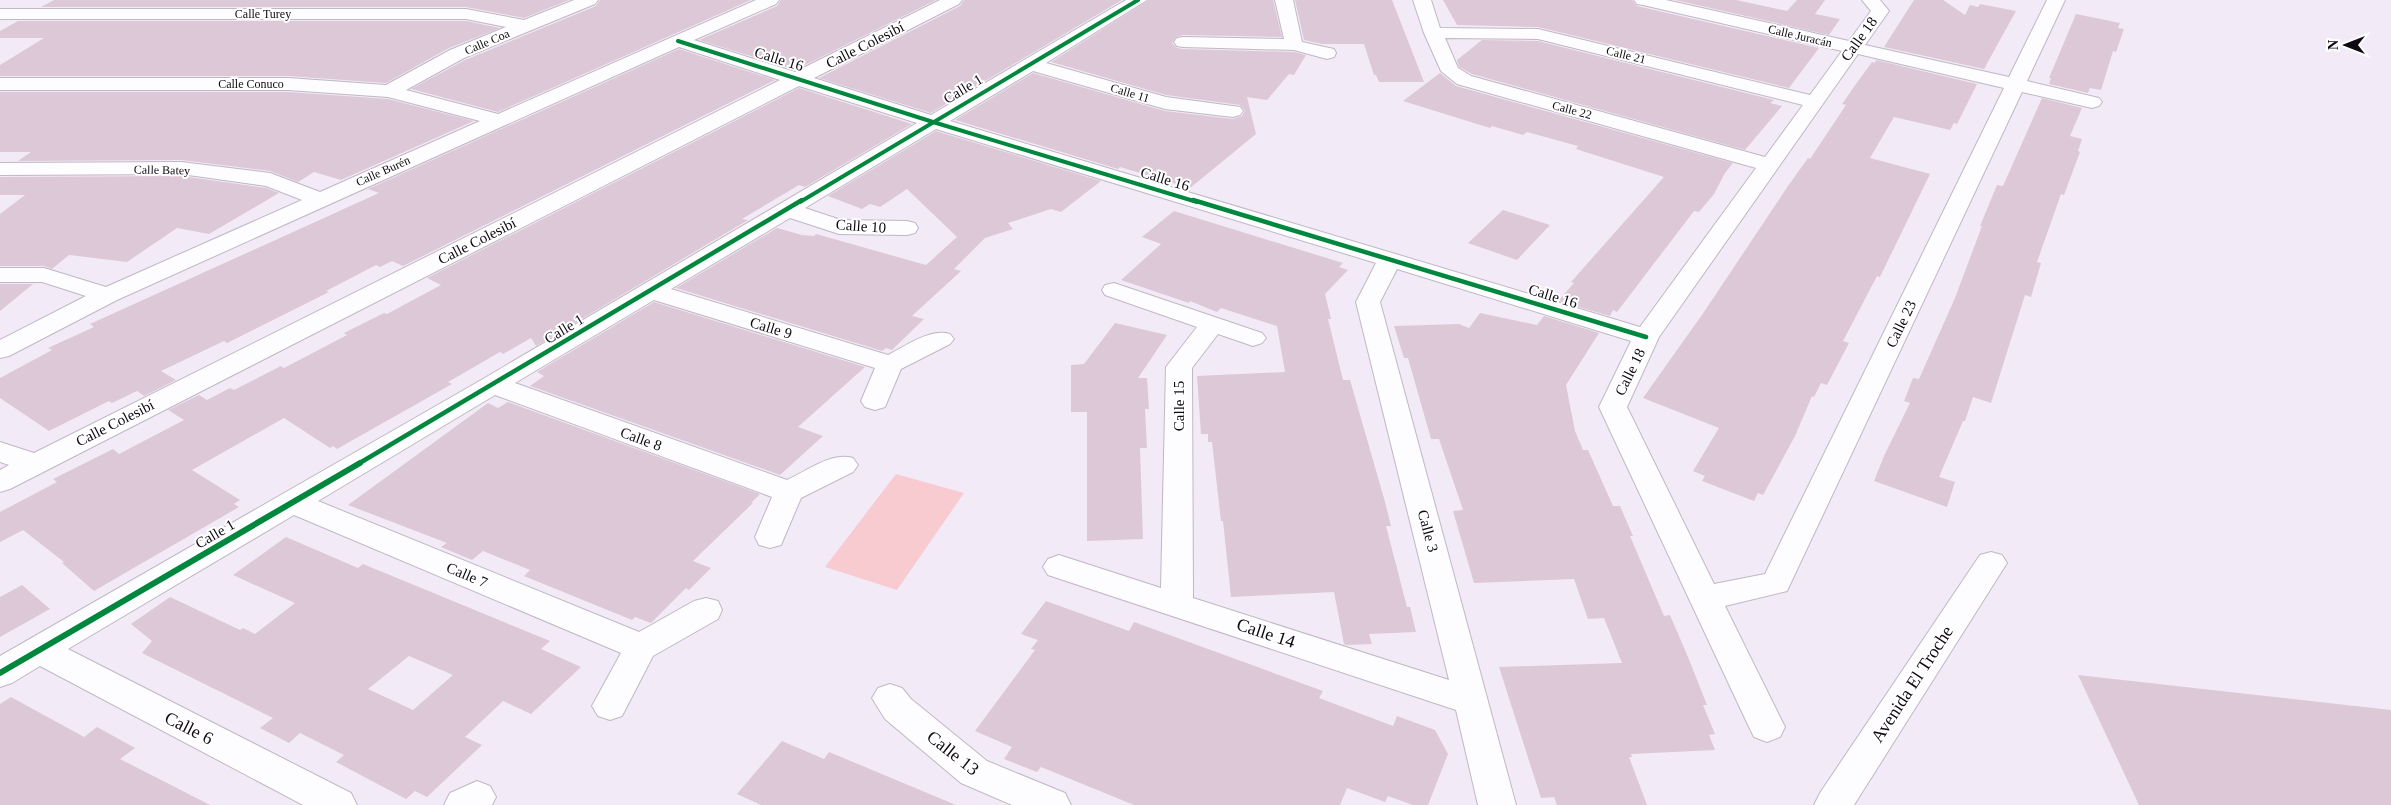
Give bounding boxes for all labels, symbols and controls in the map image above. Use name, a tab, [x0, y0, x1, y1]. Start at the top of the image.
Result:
street label: Calle Turey	[235, 7, 291, 21]
street label: Calle 18	[1838, 14, 1880, 64]
street label: Calle Colesibí	[823, 18, 907, 72]
north arrow	[2321, 20, 2371, 70]
street label: Calle Juracán	[1767, 22, 1833, 50]
street label: Calle Coa	[462, 26, 512, 58]
text: N	[2326, 40, 2341, 50]
street label: Calle 21	[1605, 43, 1647, 67]
street label: Calle 16	[753, 44, 806, 74]
street label: Calle 1	[940, 71, 986, 107]
street label: Calle Conuco	[218, 77, 284, 91]
street label: Calle 11	[1109, 81, 1151, 105]
street label: Calle 22	[1551, 98, 1593, 122]
street label: Calle Burén	[354, 153, 412, 189]
street label: Calle Batey	[134, 163, 190, 177]
street label: Calle 16	[1139, 164, 1192, 194]
street label: Calle Colesibí	[435, 214, 519, 268]
street label: Calle 10	[835, 216, 887, 236]
street label: Calle 16	[1527, 281, 1580, 311]
street label: Calle 23	[1883, 298, 1919, 350]
street label: Calle 1	[541, 311, 587, 347]
street label: Calle 9	[748, 314, 794, 342]
street label: Calle 18	[1612, 346, 1648, 398]
street label: Calle 15	[1171, 381, 1187, 431]
street label: Calle Colesibí	[73, 396, 157, 450]
street label: Calle 8	[618, 424, 664, 454]
street label: Calle 3	[1415, 508, 1441, 554]
street label: Calle 1	[192, 516, 238, 552]
street label: Calle 7	[444, 559, 490, 591]
street label: Calle 14	[1234, 614, 1298, 652]
street label: Avenida El Troche	[1867, 622, 1957, 746]
street label: Calle 6	[162, 707, 216, 749]
street label: Calle 13	[923, 726, 983, 780]

